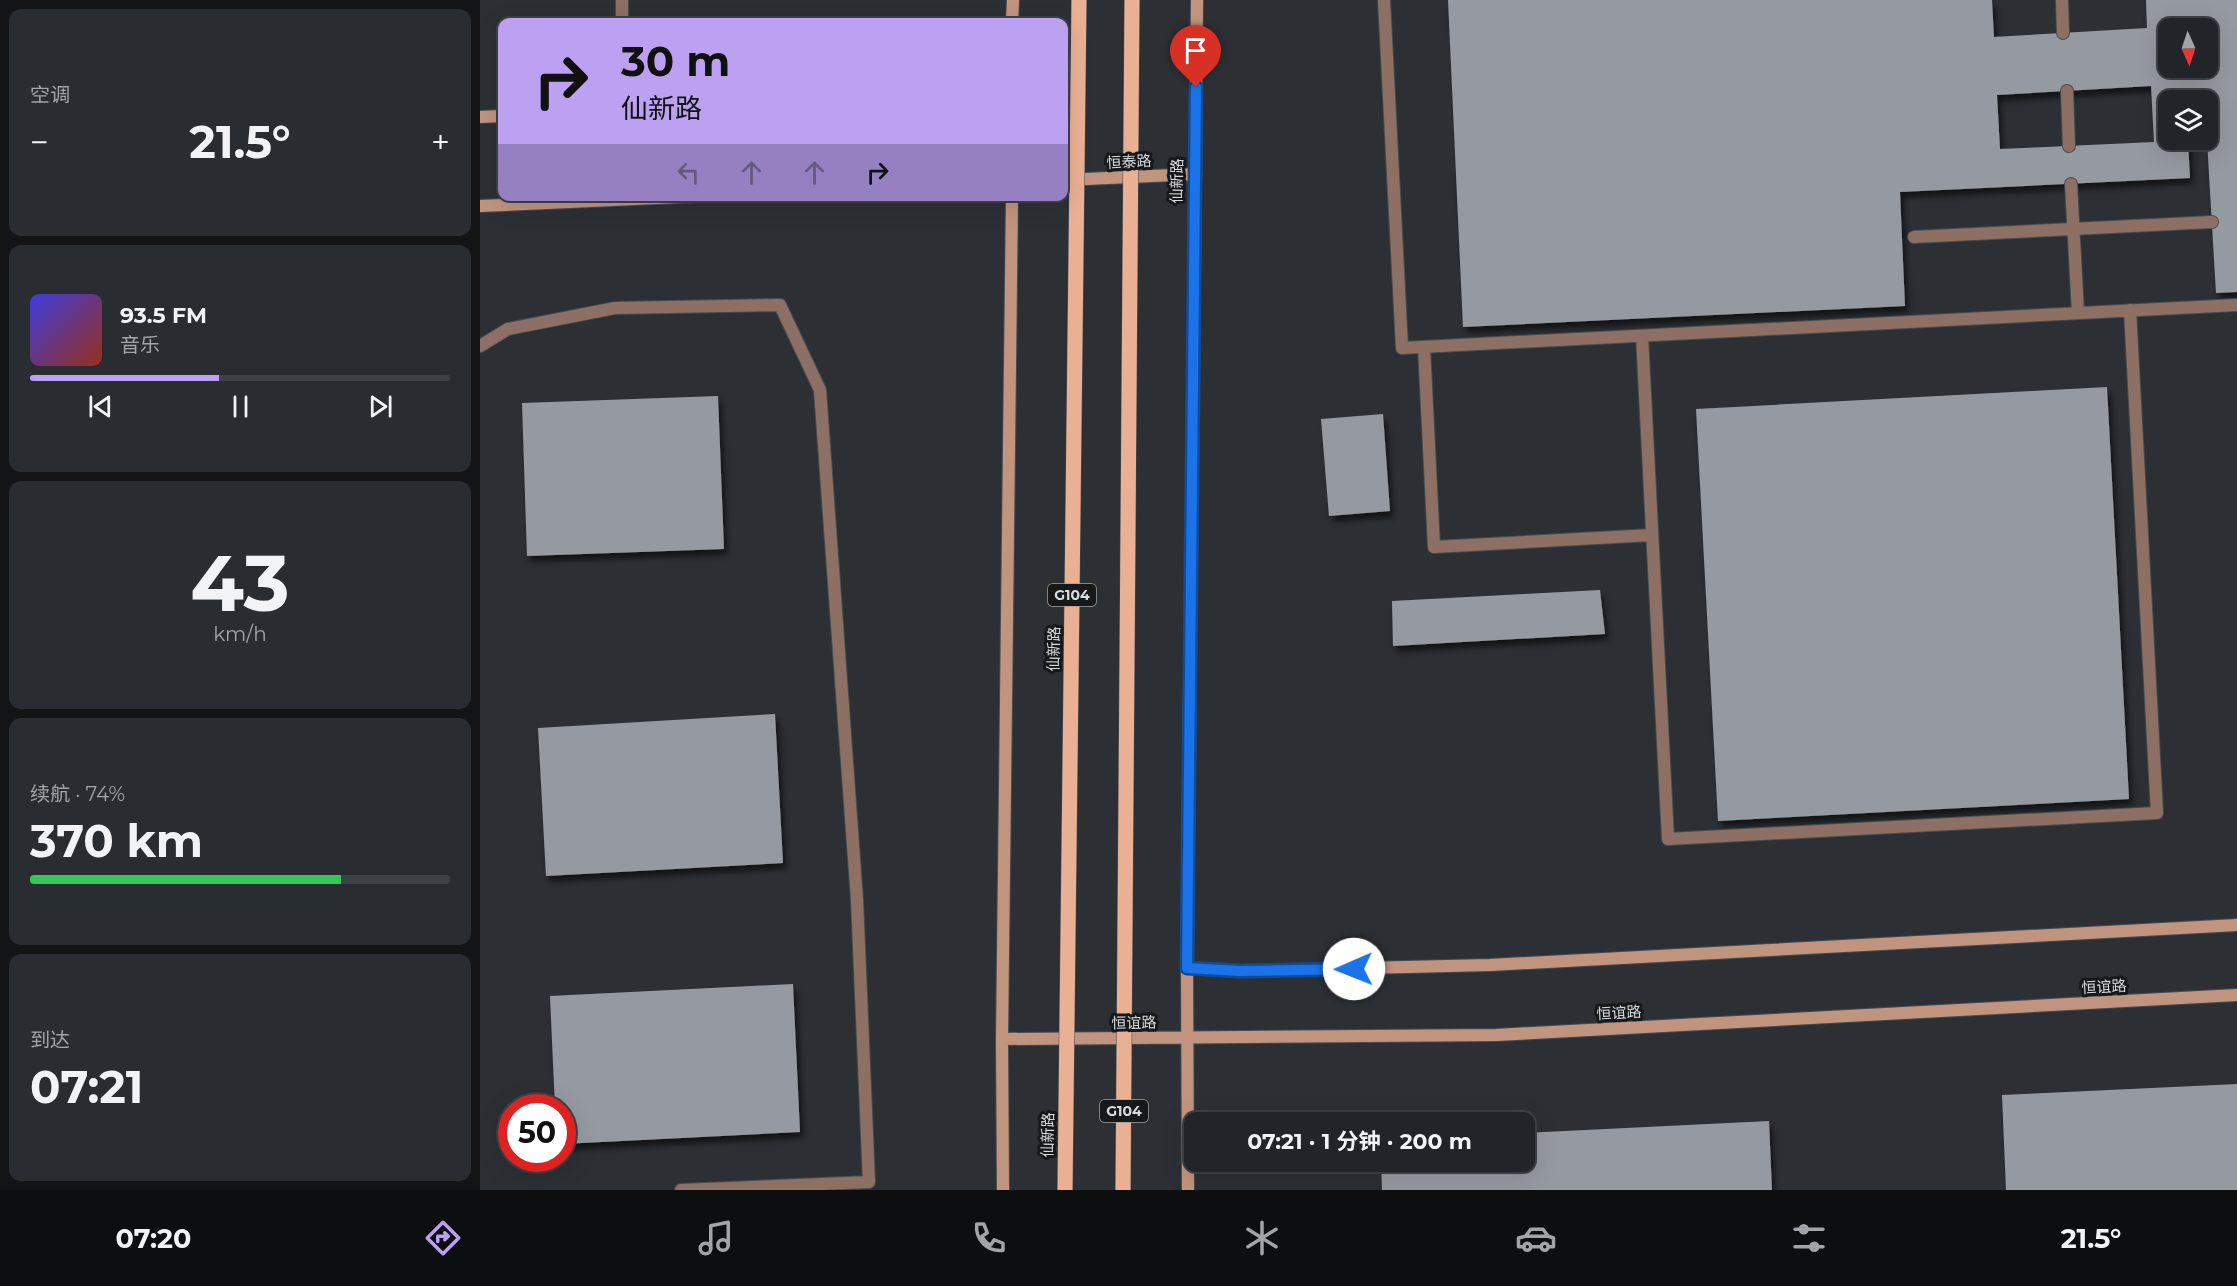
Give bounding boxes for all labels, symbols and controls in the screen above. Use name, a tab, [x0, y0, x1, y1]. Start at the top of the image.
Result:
north arrow	[2158, 18, 2218, 78]
map controls	[2158, 18, 2218, 150]
pin	[1170, 25, 1221, 87]
icon: arrive	[1179, 34, 1212, 67]
text: 30 m	[621, 35, 730, 87]
icon: right	[522, 42, 600, 120]
text: 空调	[30, 83, 70, 107]
button: layers	[2158, 90, 2218, 150]
text: 仙新路	[621, 92, 702, 125]
text: 21.5°	[189, 114, 291, 169]
text: −	[30, 122, 49, 162]
text: +	[431, 122, 450, 162]
street label: 恒泰路	[1106, 151, 1152, 172]
icon: left	[672, 156, 705, 189]
icon: ahead	[735, 156, 768, 189]
icon: ahead	[798, 156, 831, 189]
icon: right	[861, 156, 894, 189]
street label: 仙新路	[1167, 158, 1186, 204]
text: 93.5 FM	[120, 302, 207, 329]
text: 音乐	[120, 333, 160, 357]
icon: previous	[84, 390, 117, 423]
icon: pause	[224, 390, 257, 423]
icon: next	[364, 390, 397, 423]
text: 43	[190, 535, 290, 631]
road number: G104	[1048, 584, 1096, 606]
text: km/h	[213, 622, 267, 646]
street label: 仙新路	[1044, 626, 1063, 672]
text: 续航 · 74%	[30, 782, 125, 806]
text: 370 km	[30, 813, 203, 868]
position arrow	[1322, 937, 1386, 1001]
street label: 恒谊路	[2081, 976, 2127, 997]
street label: 恒谊路	[1596, 1002, 1642, 1023]
street label: 恒谊路	[1111, 1013, 1157, 1032]
text: 到达	[30, 1028, 70, 1052]
text: 07:21	[30, 1059, 143, 1114]
speed limit sign: 50	[498, 1094, 576, 1172]
road number: G104	[1100, 1100, 1148, 1122]
street label: 仙新路	[1038, 1112, 1057, 1158]
text: 07:21 · 1 分钟 · 200 m	[1247, 1128, 1472, 1155]
icon: directions	[422, 1217, 464, 1259]
icon: music	[695, 1217, 737, 1259]
icon: phone	[968, 1217, 1010, 1259]
icon: climate	[1241, 1217, 1283, 1259]
icon: car	[1515, 1217, 1557, 1259]
icon: filters	[1788, 1217, 1830, 1259]
text: 07:20	[116, 1222, 191, 1255]
text: 21.5°	[2061, 1222, 2121, 1255]

